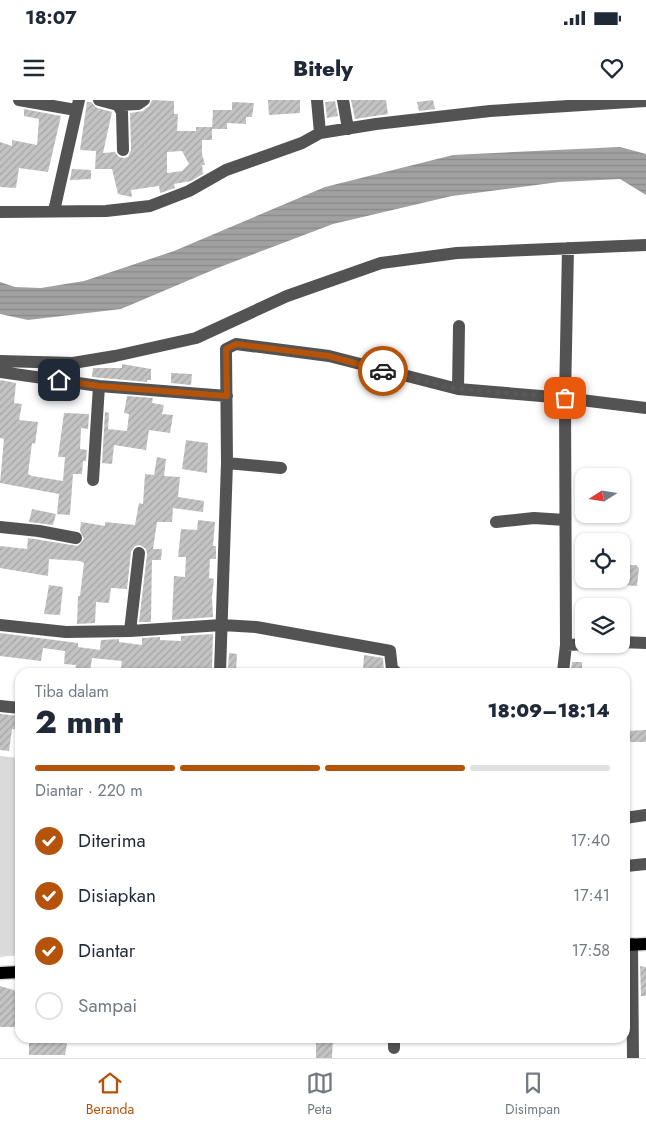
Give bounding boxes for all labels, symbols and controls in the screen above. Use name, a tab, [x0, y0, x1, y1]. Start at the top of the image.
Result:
text: 18:07	[25, 4, 77, 31]
text: Bitely	[293, 52, 353, 84]
icon: menu	[20, 54, 48, 82]
icon: heart	[598, 54, 626, 82]
courier	[358, 346, 408, 396]
icon: car	[369, 357, 397, 385]
pin	[38, 359, 80, 401]
icon: home	[45, 366, 73, 394]
pin	[544, 377, 586, 419]
icon: bag	[551, 384, 579, 412]
north arrow	[575, 468, 630, 522]
map controls	[575, 468, 630, 653]
button: locate	[575, 533, 630, 588]
button: layers	[575, 598, 630, 653]
text: Tiba dalam	[35, 680, 109, 703]
text: 18:09–18:14	[488, 697, 610, 724]
text: 2 mnt	[35, 699, 123, 745]
text: Diantar · 220 m	[35, 779, 143, 802]
icon: check	[35, 827, 63, 855]
text: Diterima	[78, 827, 146, 854]
text: 17:40	[571, 829, 610, 852]
icon: check	[35, 882, 63, 910]
text: Disiapkan	[78, 882, 156, 909]
text: 17:41	[573, 884, 610, 907]
icon: check	[35, 937, 63, 965]
text: Diantar	[78, 937, 135, 964]
text: 17:58	[572, 939, 610, 962]
text: Sampai	[78, 992, 137, 1019]
tab: Beranda	[86, 1069, 134, 1119]
tab: Peta	[306, 1069, 334, 1119]
tab: Disimpan	[505, 1069, 560, 1119]

